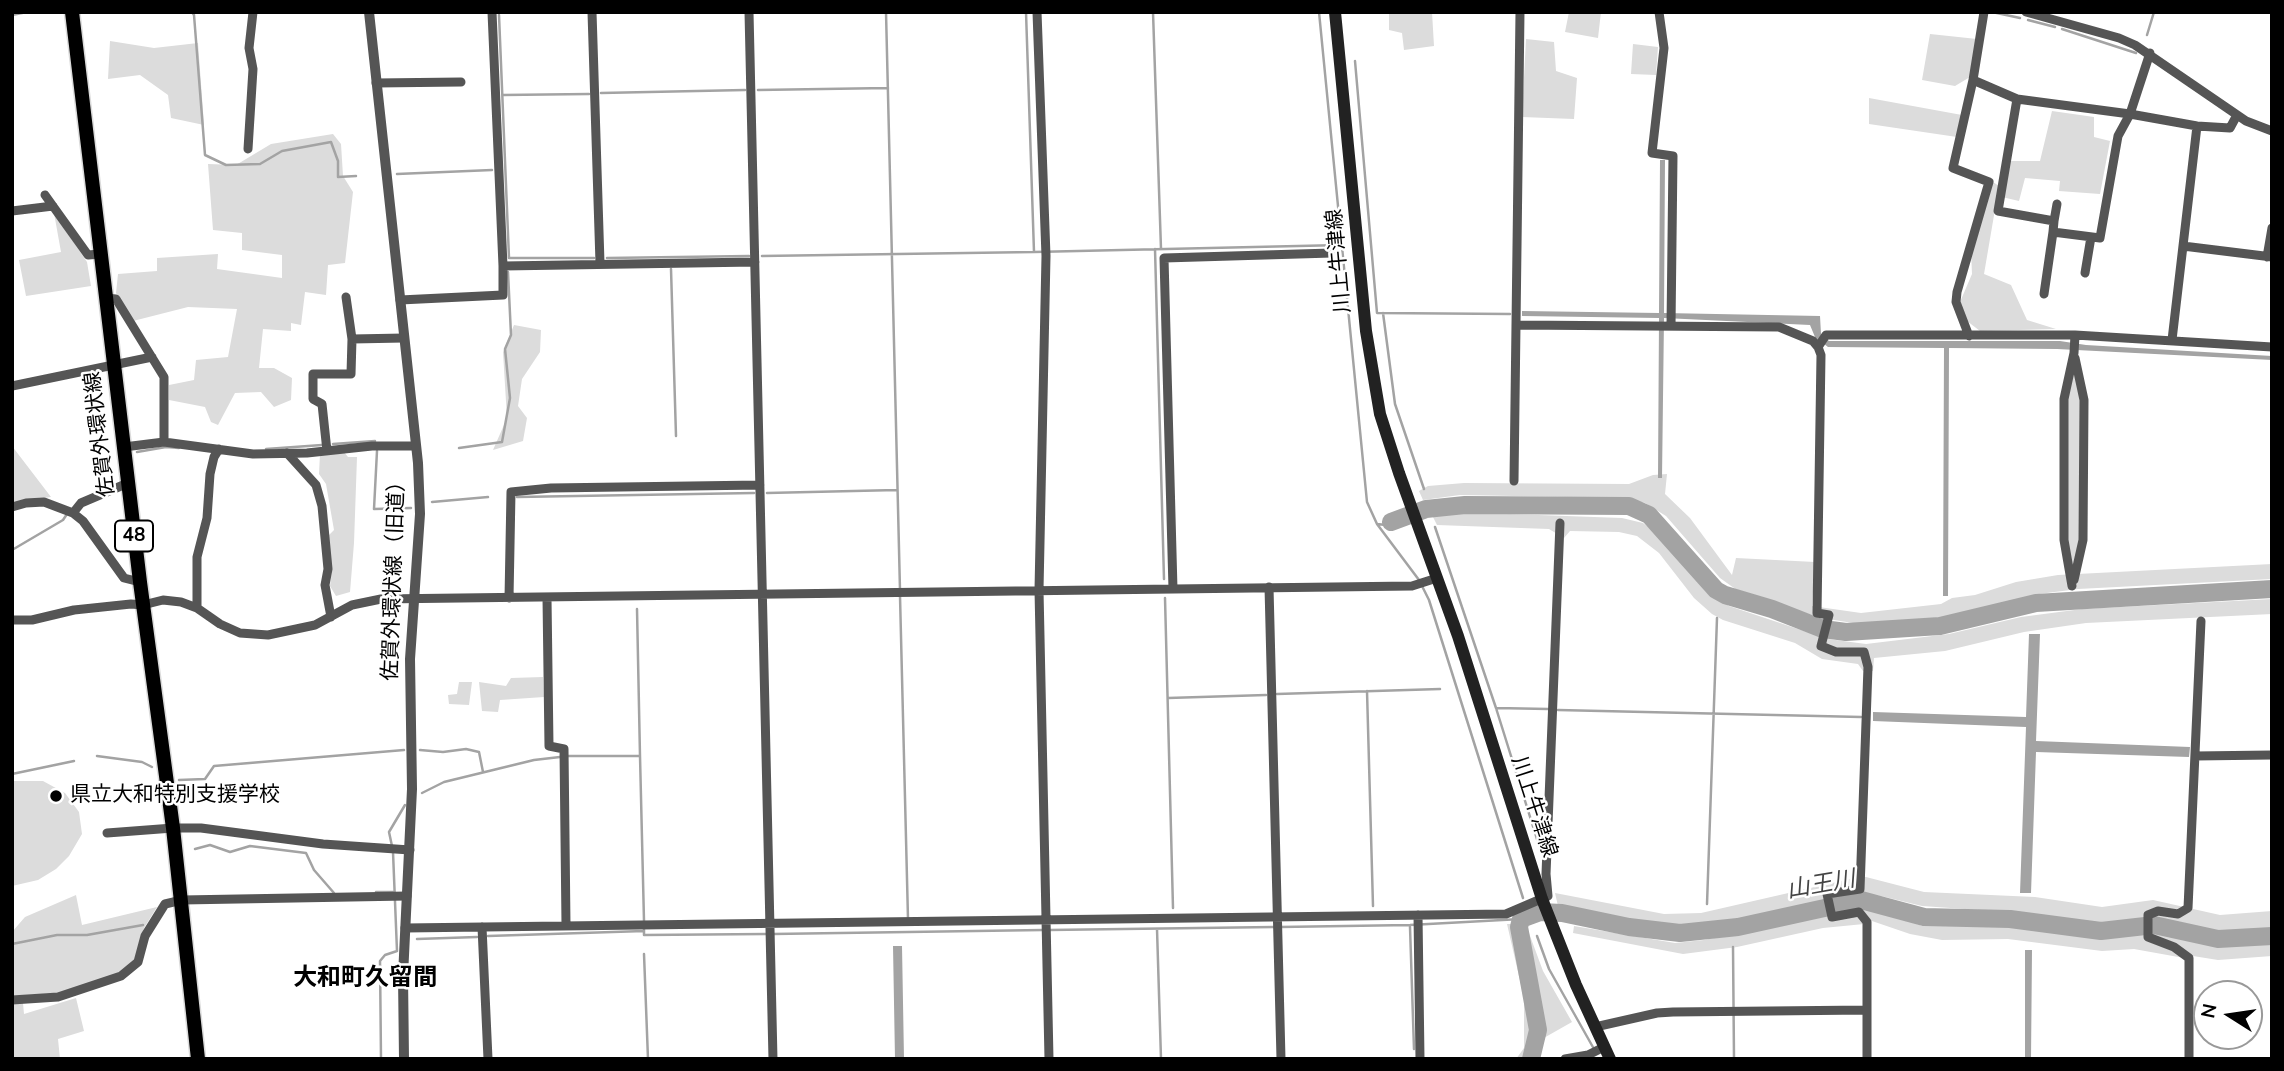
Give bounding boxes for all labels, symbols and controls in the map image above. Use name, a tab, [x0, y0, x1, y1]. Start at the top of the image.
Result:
street label: 川上牛津線	[1323, 208, 1357, 314]
street label: 佐賀外環状線	[81, 370, 121, 498]
street label: 佐賀外環状線（旧道）	[379, 471, 411, 681]
road number: 48	[115, 520, 153, 552]
street label: 川上牛津線	[1505, 753, 1561, 861]
place label: 県立大和特別支援学校	[70, 783, 280, 809]
marker: 県立大和特別支援学校	[48, 788, 64, 804]
water label: 山王川	[1785, 866, 1857, 906]
district label: 大和町久留間	[293, 965, 437, 993]
north arrow	[2193, 980, 2263, 1050]
text: N	[2195, 1001, 2224, 1021]

